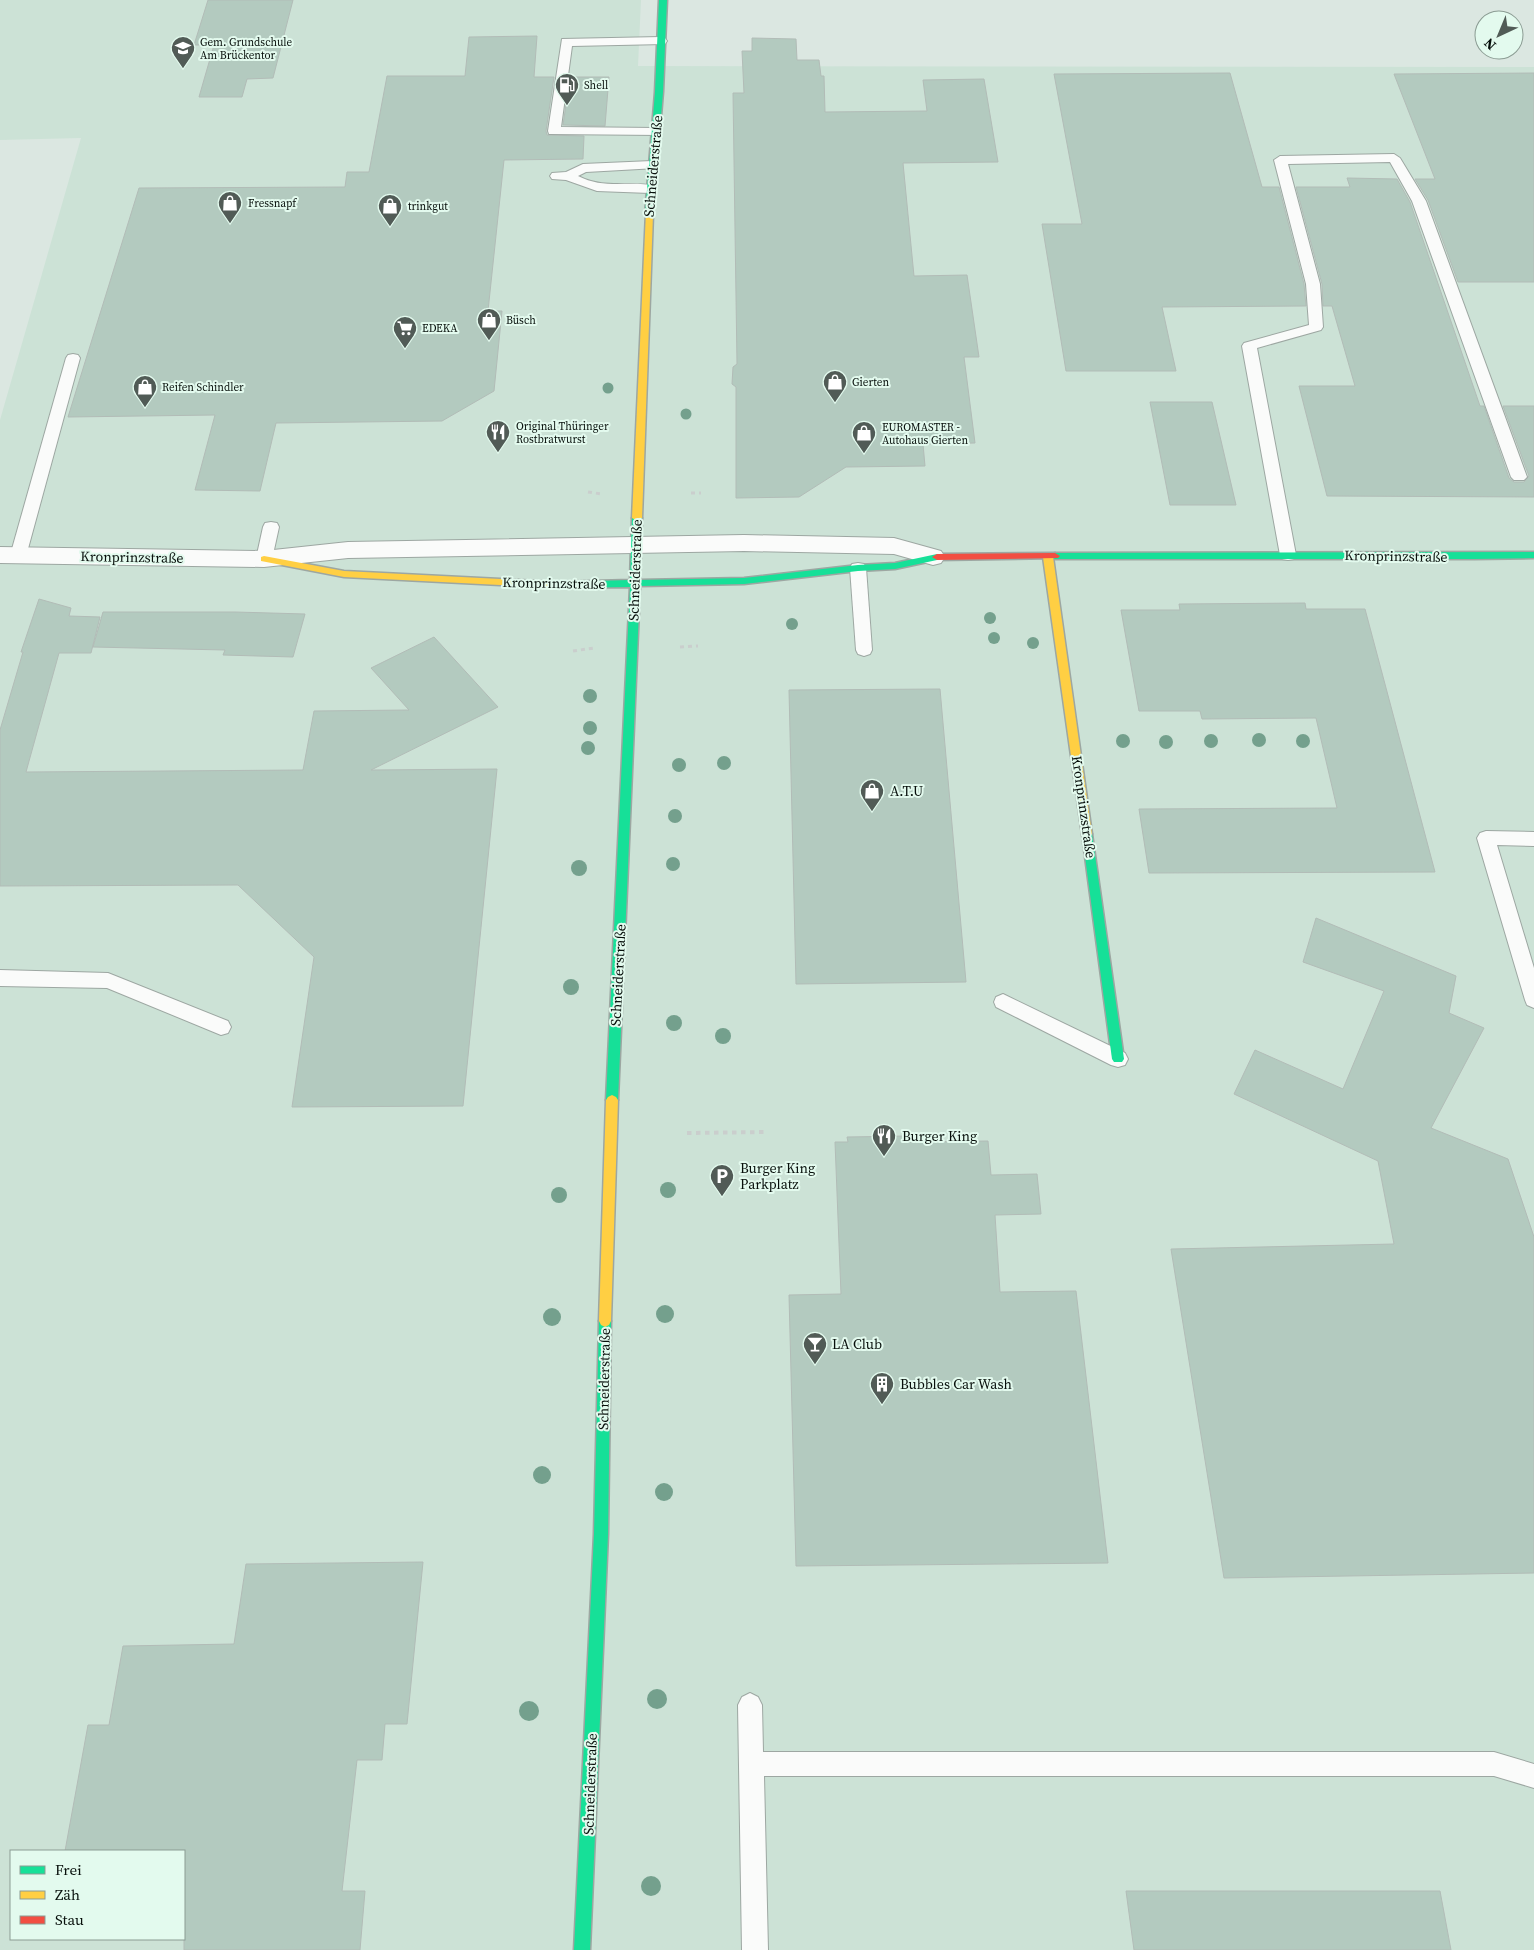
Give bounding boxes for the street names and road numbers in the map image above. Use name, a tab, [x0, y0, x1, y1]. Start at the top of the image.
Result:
street label: Schneiderstraße	[639, 114, 667, 218]
street label: Schneiderstraße	[623, 519, 647, 621]
street label: Kronprinzstraße	[1344, 545, 1448, 567]
street label: Kronprinzstraße	[80, 546, 184, 568]
street label: Kronprinzstraße	[502, 572, 606, 594]
street label: Kronprinzstraße	[1067, 755, 1101, 859]
street label: Schneiderstraße	[605, 924, 631, 1026]
street label: Schneiderstraße	[593, 1328, 615, 1430]
street label: Schneiderstraße	[578, 1733, 602, 1835]

